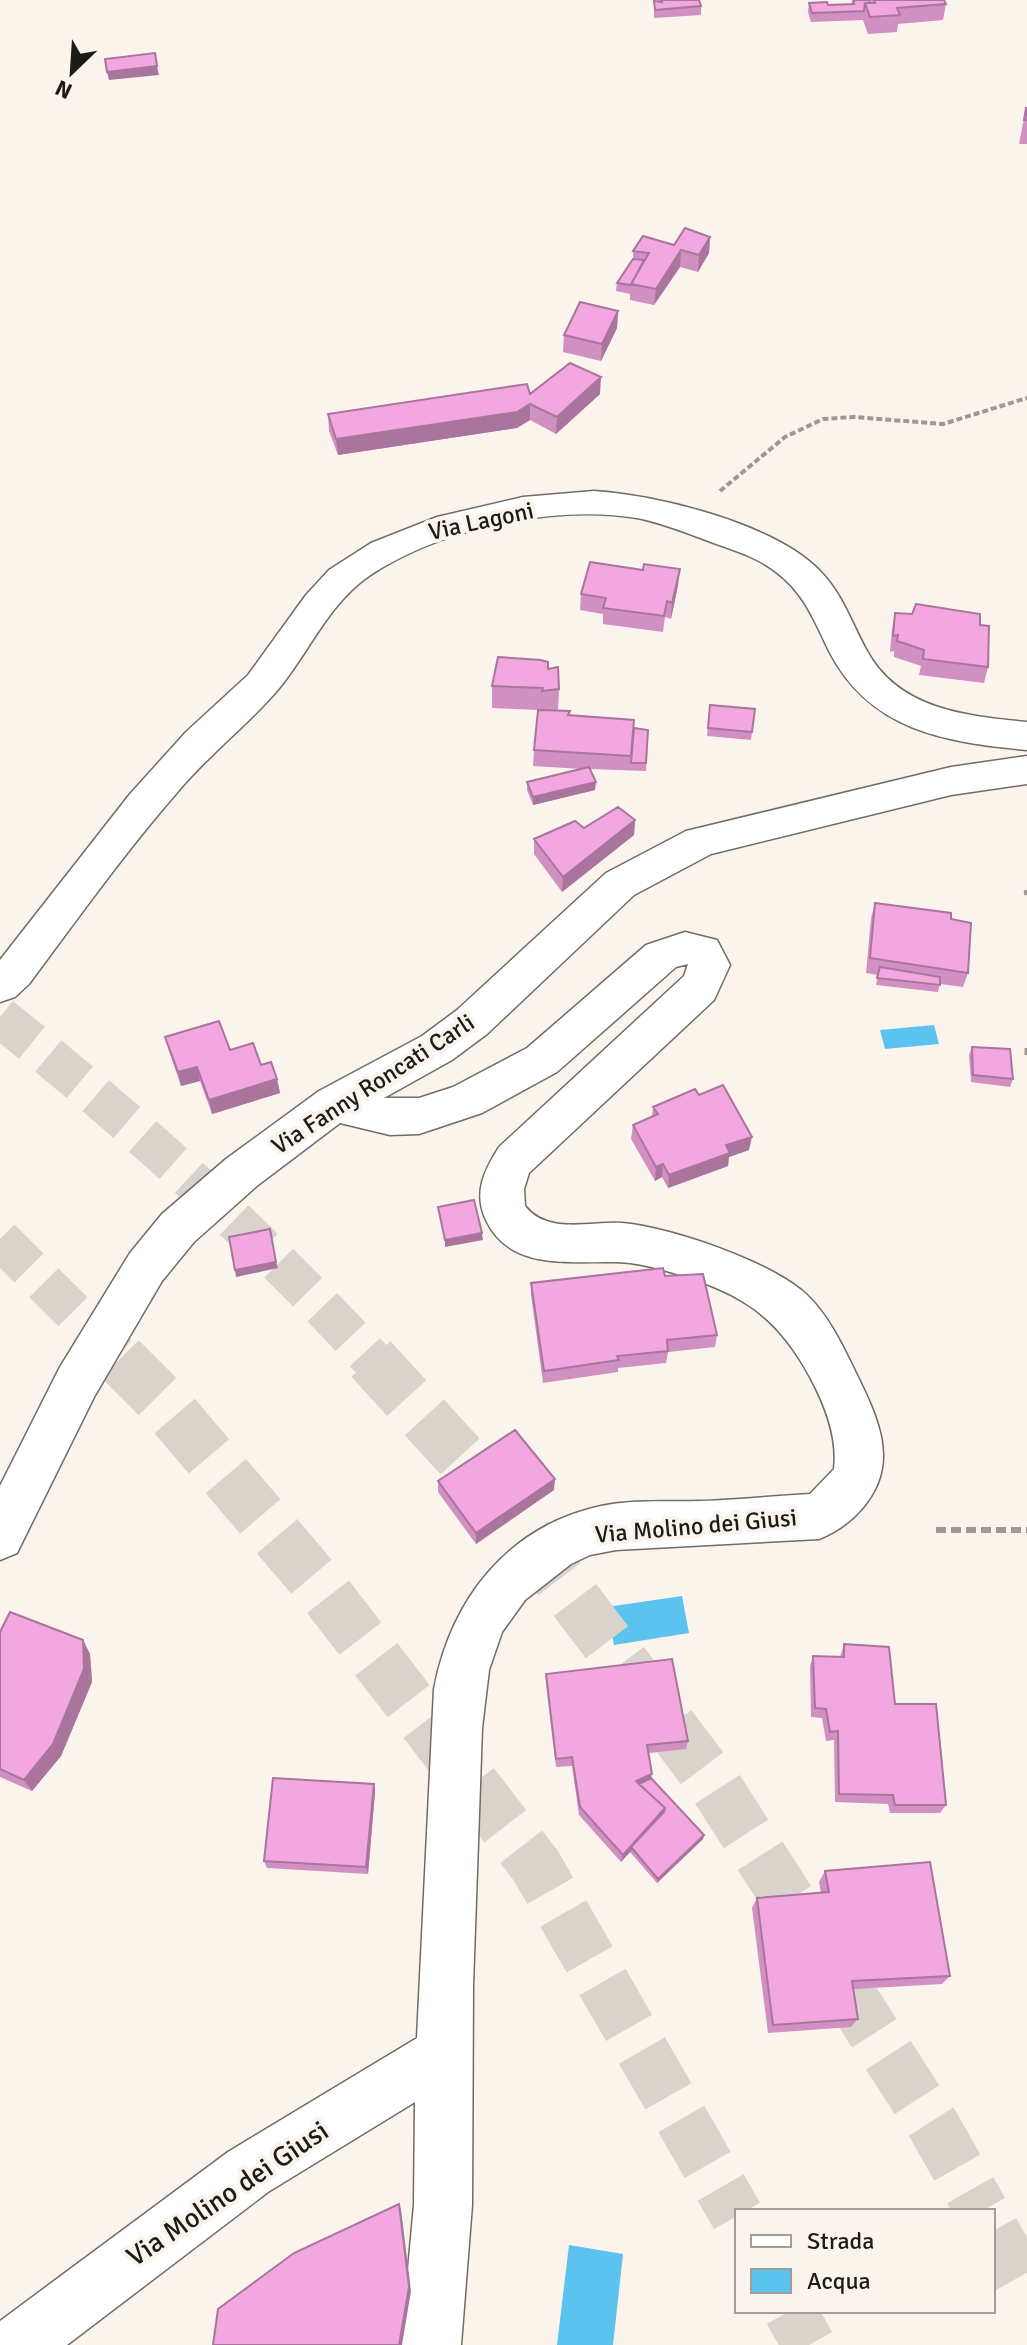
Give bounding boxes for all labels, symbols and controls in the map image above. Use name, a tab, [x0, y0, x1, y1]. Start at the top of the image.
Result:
north arrow	[32, 32, 112, 112]
text: N	[51, 74, 76, 105]
street label: Via Lagoni	[426, 495, 536, 547]
street label: Via Fanny Roncati Carli	[266, 1007, 480, 1161]
street label: Via Molino dei Giusi	[594, 1502, 798, 1550]
street label: Via Molino dei Giusi	[120, 2114, 335, 2274]
legend	[735, 2209, 995, 2313]
text: Strada	[807, 2226, 874, 2256]
text: Acqua	[807, 2266, 871, 2296]

